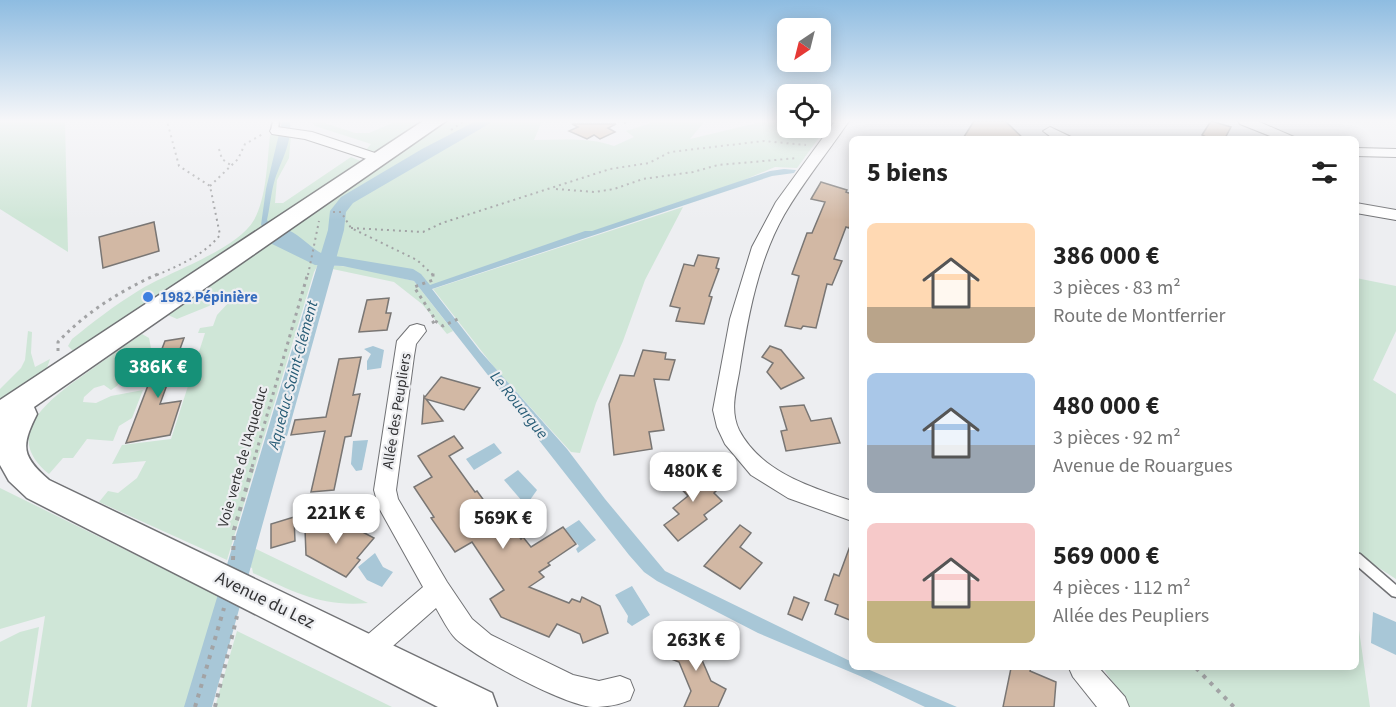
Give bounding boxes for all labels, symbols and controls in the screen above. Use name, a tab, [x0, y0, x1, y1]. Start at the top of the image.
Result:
north arrow	[777, 18, 831, 72]
map controls	[777, 18, 831, 138]
button: locate	[777, 84, 831, 138]
text: 5 biens	[867, 154, 948, 191]
icon: filters	[1308, 156, 1341, 189]
text: 386 000 €	[1053, 237, 1160, 274]
icon: home	[915, 247, 987, 319]
text: 3 pièces · 83 m²	[1053, 274, 1181, 302]
place label: 1982 Pépinière	[160, 287, 258, 308]
marker: 1982 Pépinière	[141, 290, 155, 304]
water label: Aqueduc Saint-Clément	[262, 298, 324, 453]
text: Route de Montferrier	[1053, 302, 1225, 330]
pin: 386K €	[109, 348, 207, 399]
street label: Allée des Peupliers	[377, 351, 417, 471]
text: 386K €	[129, 353, 187, 381]
water label: Le Rouargue	[485, 366, 553, 444]
street label: Voie verte de l'Aqueduc	[213, 384, 273, 530]
text: 480 000 €	[1053, 387, 1160, 424]
icon: home	[915, 397, 987, 469]
text: 3 pièces · 92 m²	[1053, 424, 1181, 452]
pin: 480K €	[644, 452, 742, 503]
text: Avenue de Rouargues	[1053, 452, 1233, 480]
text: 480K €	[664, 457, 722, 485]
pin: 221K €	[287, 494, 385, 545]
text: 221K €	[307, 499, 365, 527]
pin: 569K €	[454, 499, 552, 550]
text: 569K €	[474, 504, 532, 532]
text: 569 000 €	[1053, 537, 1160, 574]
icon: home	[915, 547, 987, 619]
street label: Avenue du Lez	[211, 565, 319, 635]
text: 4 pièces · 112 m²	[1053, 574, 1191, 602]
text: Allée des Peupliers	[1053, 602, 1209, 630]
pin: 263K €	[647, 621, 745, 672]
text: 263K €	[667, 626, 725, 654]

